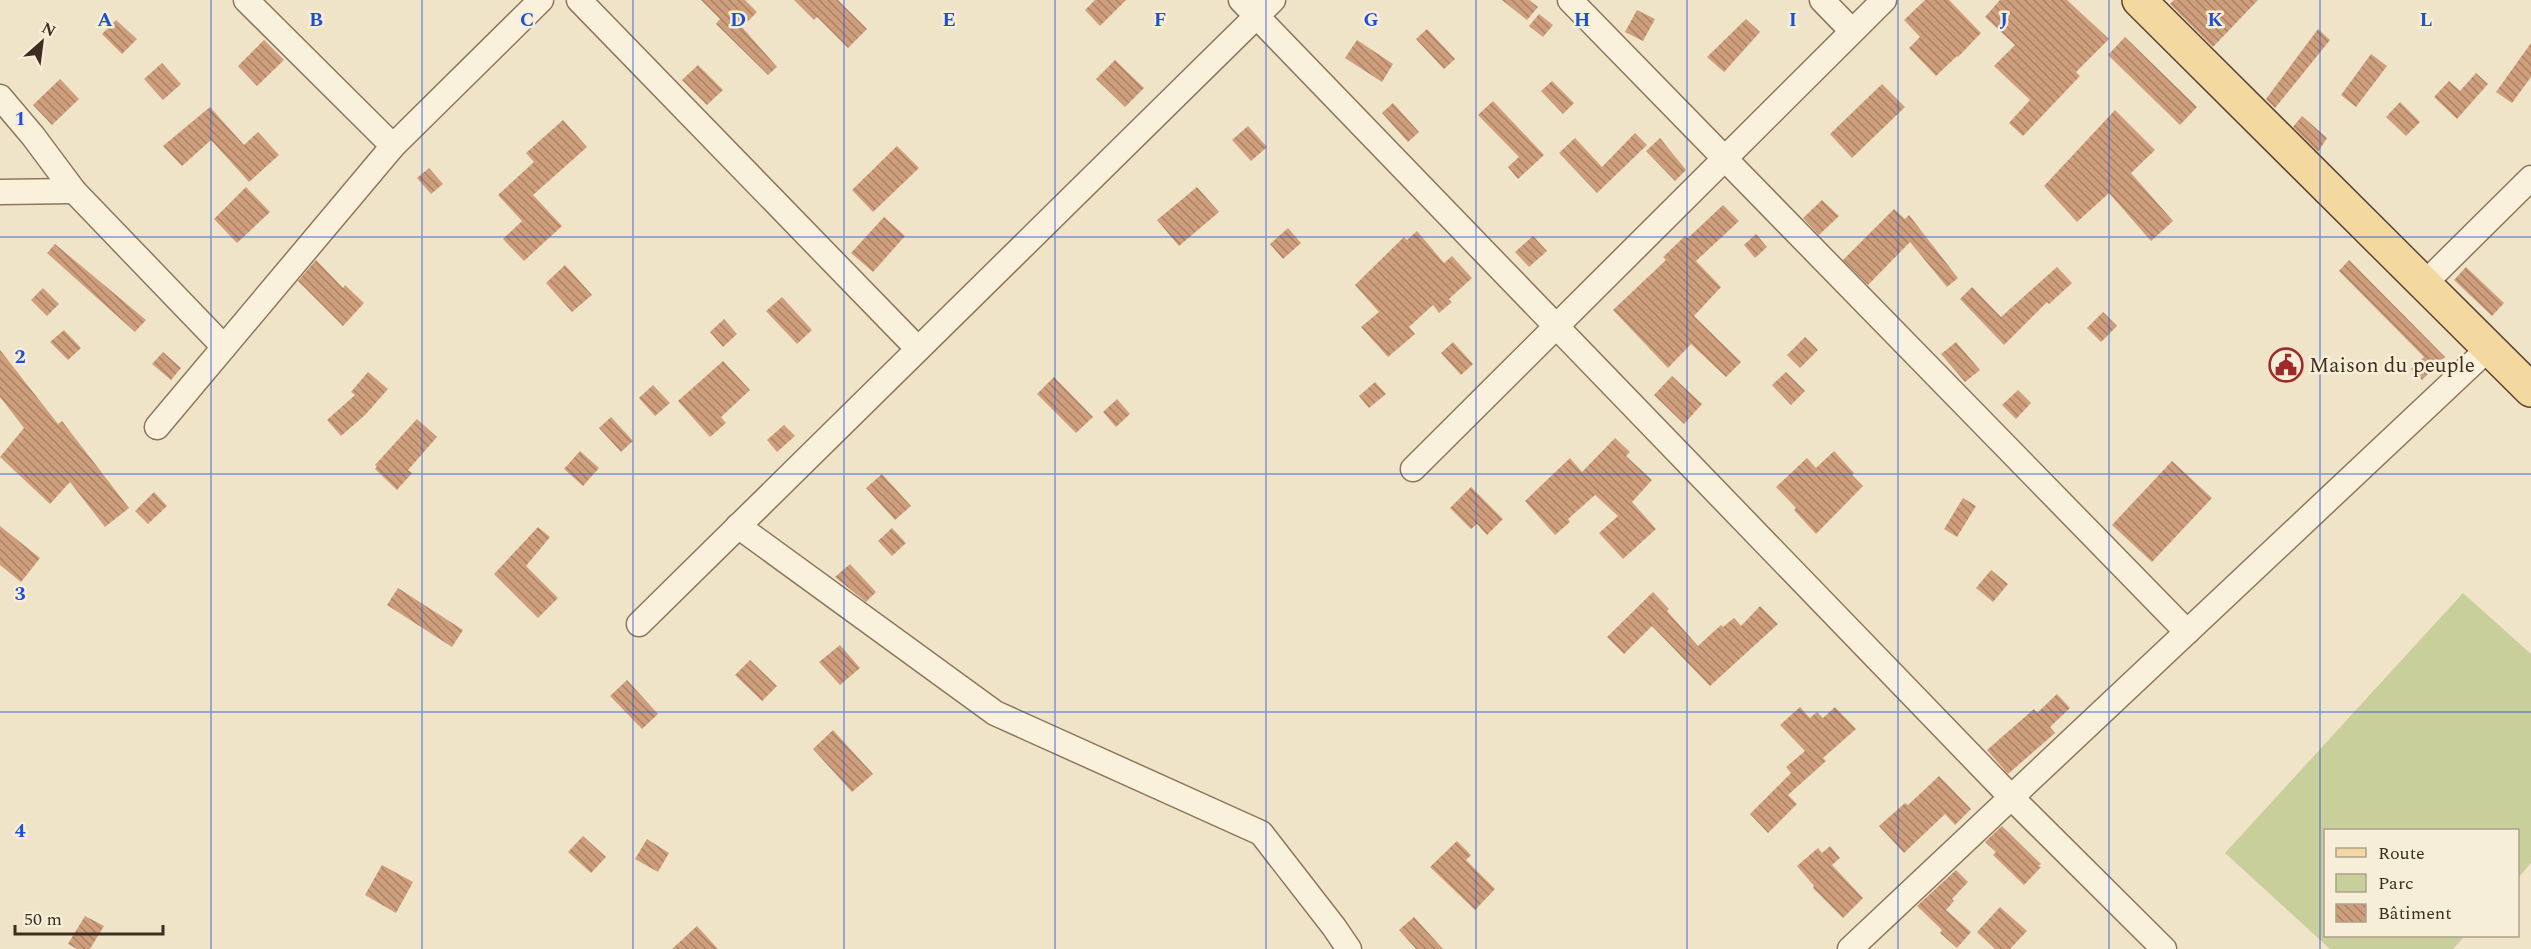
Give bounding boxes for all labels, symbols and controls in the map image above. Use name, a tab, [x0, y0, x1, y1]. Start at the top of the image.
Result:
text: A	[97, 5, 113, 35]
text: B	[309, 5, 323, 35]
text: C	[520, 5, 534, 35]
text: D	[730, 5, 746, 35]
text: E	[942, 5, 956, 35]
text: F	[1154, 5, 1166, 35]
text: G	[1363, 5, 1379, 35]
text: H	[1574, 5, 1590, 35]
text: I	[1789, 5, 1797, 35]
text: J	[2000, 5, 2008, 35]
text: K	[2207, 5, 2223, 35]
text: L	[2420, 5, 2432, 35]
north arrow	[12, 12, 72, 72]
text: N	[37, 16, 60, 43]
text: 1	[14, 104, 26, 134]
text: 2	[14, 342, 26, 372]
public building icon: Maison du peuple	[2268, 347, 2304, 383]
place label: Maison du peuple	[2309, 350, 2475, 382]
text: 3	[14, 579, 26, 609]
text: 4	[14, 816, 26, 846]
legend	[2324, 829, 2519, 937]
text: Route	[2378, 840, 2425, 867]
text: Parc	[2378, 870, 2414, 897]
scale bar	[15, 898, 164, 936]
text: Bâtiment	[2378, 900, 2452, 927]
text: 50 m	[24, 906, 62, 933]

